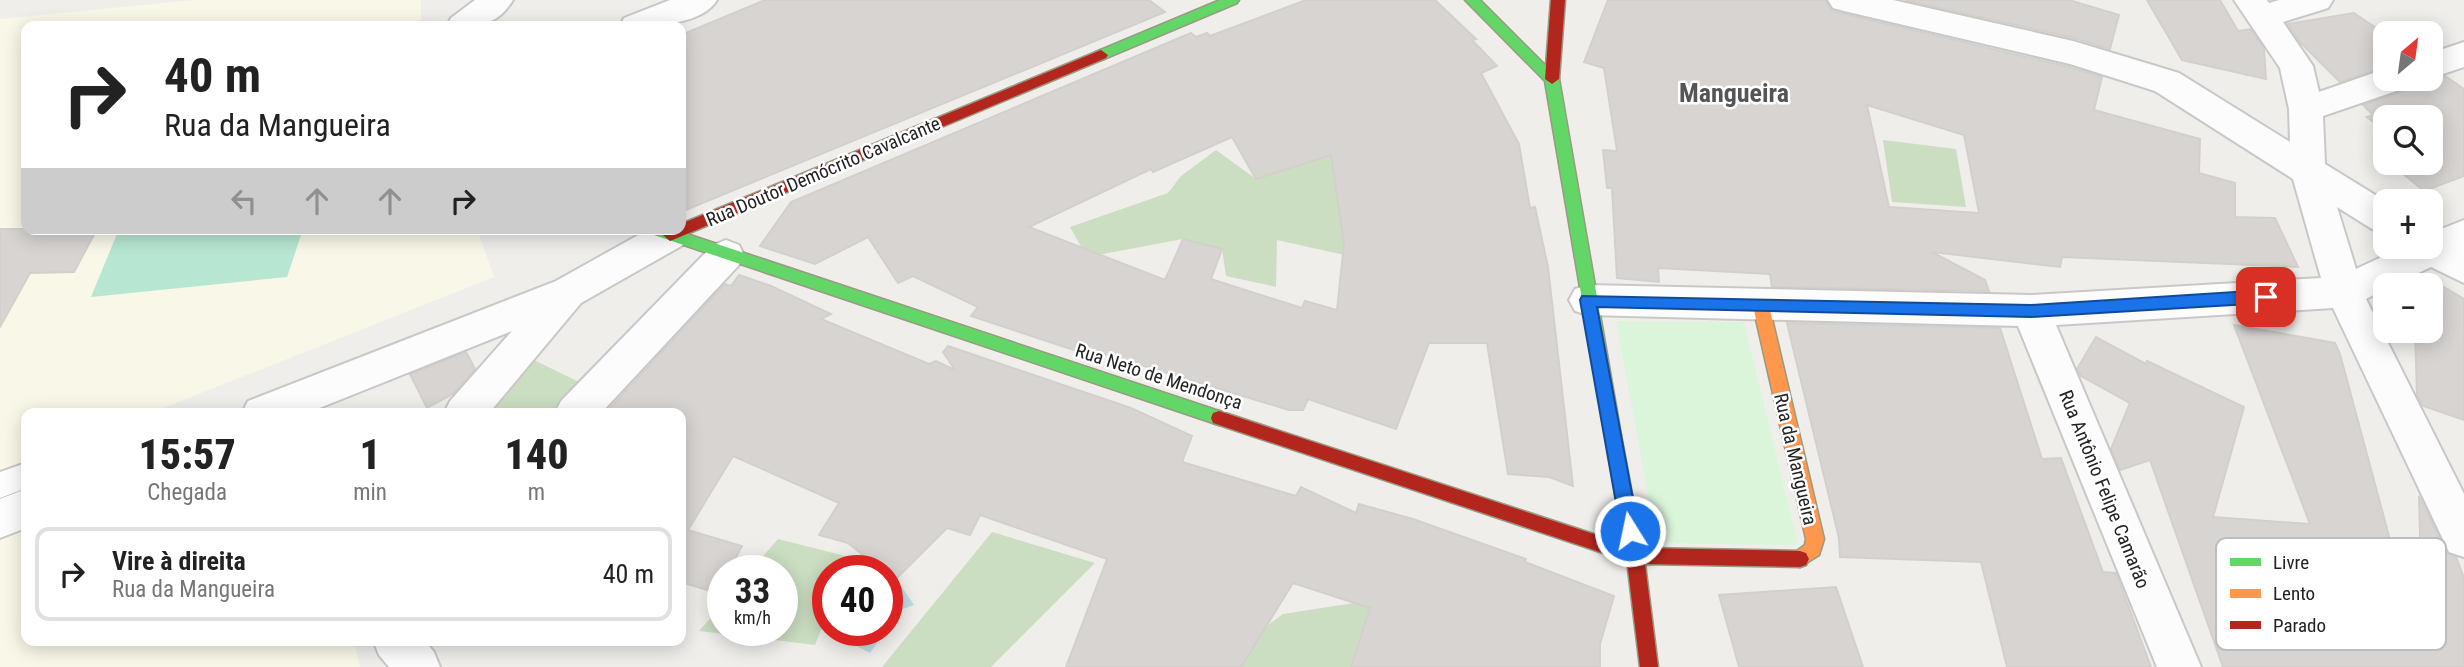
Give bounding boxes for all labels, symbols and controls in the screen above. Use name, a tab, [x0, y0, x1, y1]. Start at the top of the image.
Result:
north arrow	[2373, 21, 2443, 91]
map controls	[2373, 21, 2443, 343]
text: 40 m	[164, 47, 261, 104]
icon: right	[49, 49, 140, 140]
district label: Mangueira	[1679, 78, 1789, 108]
button: search	[2373, 105, 2443, 175]
text: Rua da Mangueira	[164, 106, 391, 144]
street label: Rua Doutor Demócrito Cavalcante	[703, 112, 944, 231]
icon: left	[225, 182, 263, 220]
icon: ahead	[298, 182, 336, 220]
icon: ahead	[371, 182, 409, 220]
icon: right	[444, 182, 482, 220]
button: +	[2373, 189, 2443, 259]
pin	[2236, 267, 2296, 327]
button: −	[2373, 273, 2443, 343]
icon: arrive	[2247, 278, 2285, 316]
street label: Rua Neto de Mendonça	[1073, 339, 1245, 414]
street label: Rua Antônio Felipe Camarão	[2054, 387, 2155, 592]
street label: Rua da Mangueira	[1769, 391, 1822, 527]
text: 15:57	[138, 430, 236, 479]
text: 1	[359, 430, 381, 479]
text: 140	[504, 430, 569, 479]
text: Chegada	[147, 479, 227, 506]
text: min	[353, 479, 387, 506]
text: m	[528, 479, 545, 506]
position arrow	[1593, 494, 1667, 568]
legend	[2216, 538, 2446, 650]
text: Vire à direita	[112, 546, 246, 576]
text: Livre	[2273, 551, 2309, 574]
icon: right	[53, 555, 91, 593]
speed limit sign: 40	[812, 555, 903, 646]
text: 40 m	[603, 559, 654, 589]
text: 33	[735, 571, 770, 612]
text: Rua da Mangueira	[112, 576, 275, 603]
text: Lento	[2273, 582, 2315, 605]
text: km/h	[734, 607, 771, 628]
text: Parado	[2273, 614, 2326, 637]

